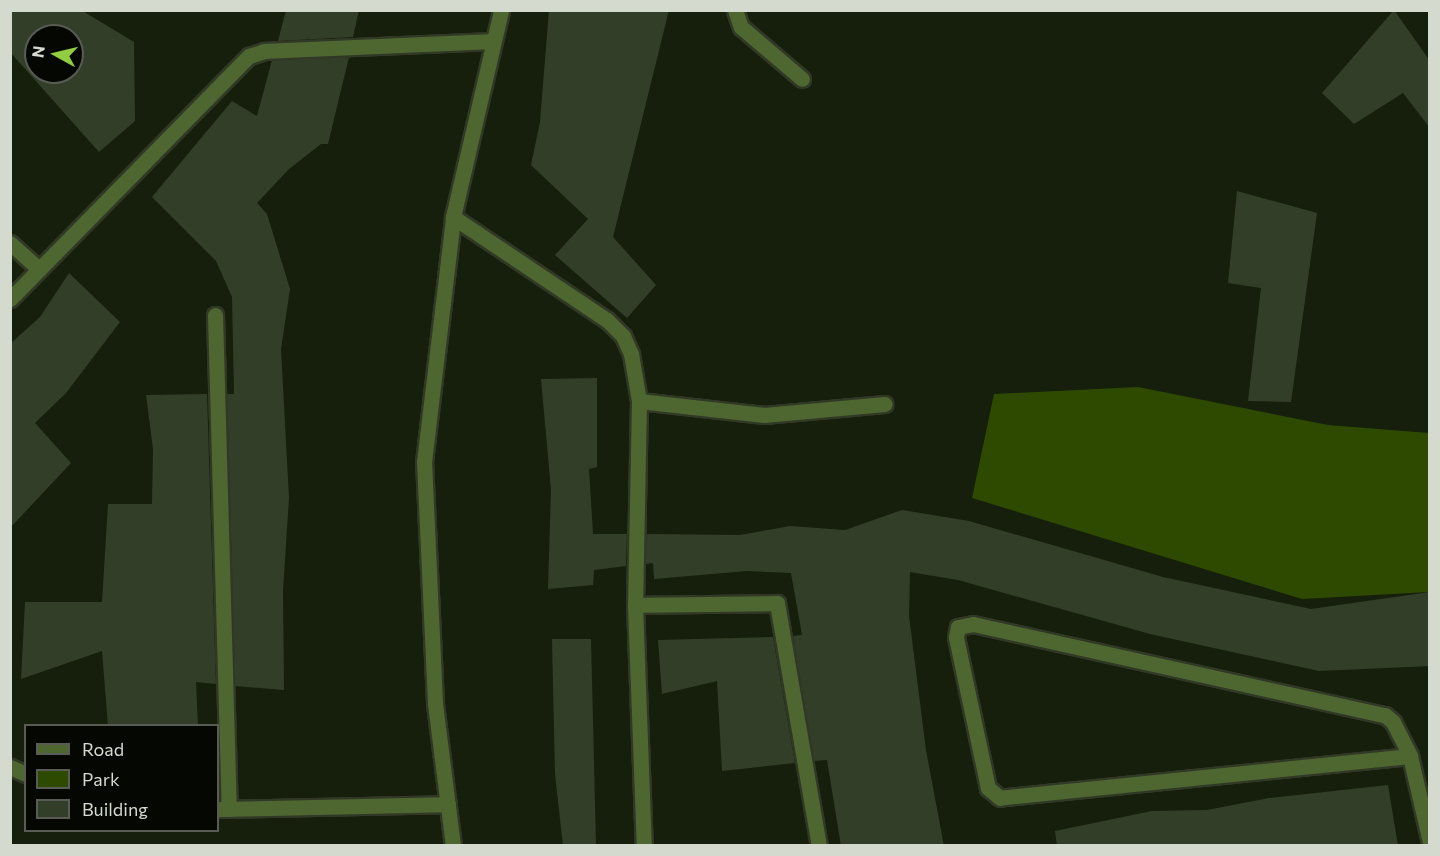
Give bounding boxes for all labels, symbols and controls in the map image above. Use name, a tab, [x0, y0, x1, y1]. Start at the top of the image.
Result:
north arrow	[24, 24, 84, 84]
text: N	[27, 44, 48, 59]
legend	[24, 724, 219, 832]
text: Road	[82, 738, 124, 760]
text: Park	[82, 768, 120, 790]
text: Building	[82, 798, 148, 820]

